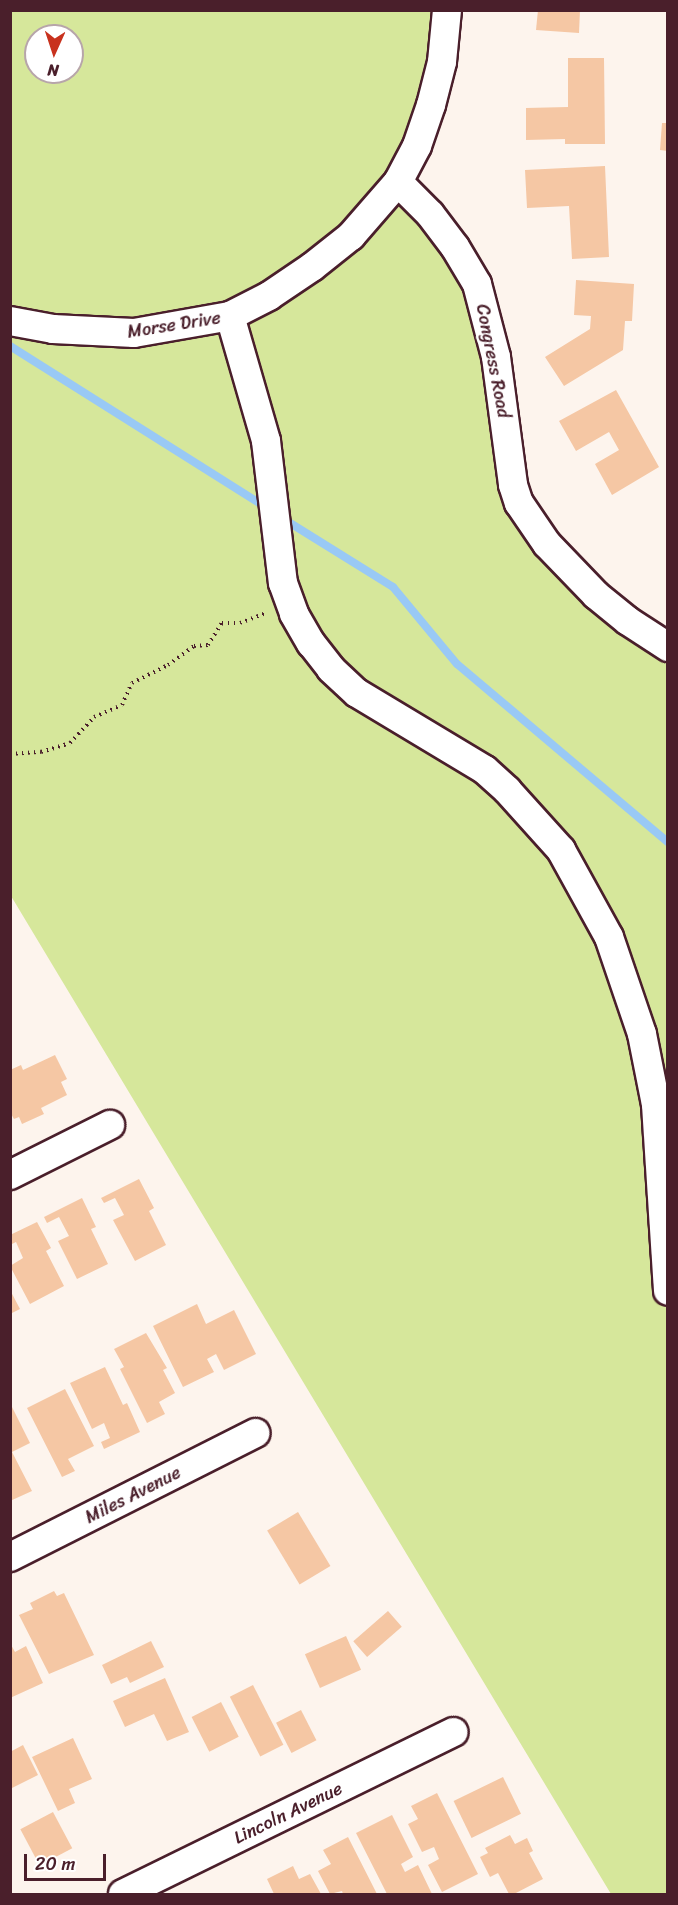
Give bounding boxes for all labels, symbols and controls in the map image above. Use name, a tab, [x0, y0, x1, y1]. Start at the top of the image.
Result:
north arrow	[24, 24, 84, 84]
text: N	[47, 56, 59, 85]
street label: Congress Road	[471, 302, 515, 420]
street label: Morse Drive	[126, 307, 222, 343]
street label: Miles Avenue	[82, 1462, 184, 1528]
street label: Lincoln Avenue	[230, 1777, 346, 1849]
scale bar	[27, 1842, 110, 1880]
text: 20 m	[35, 1848, 75, 1880]

